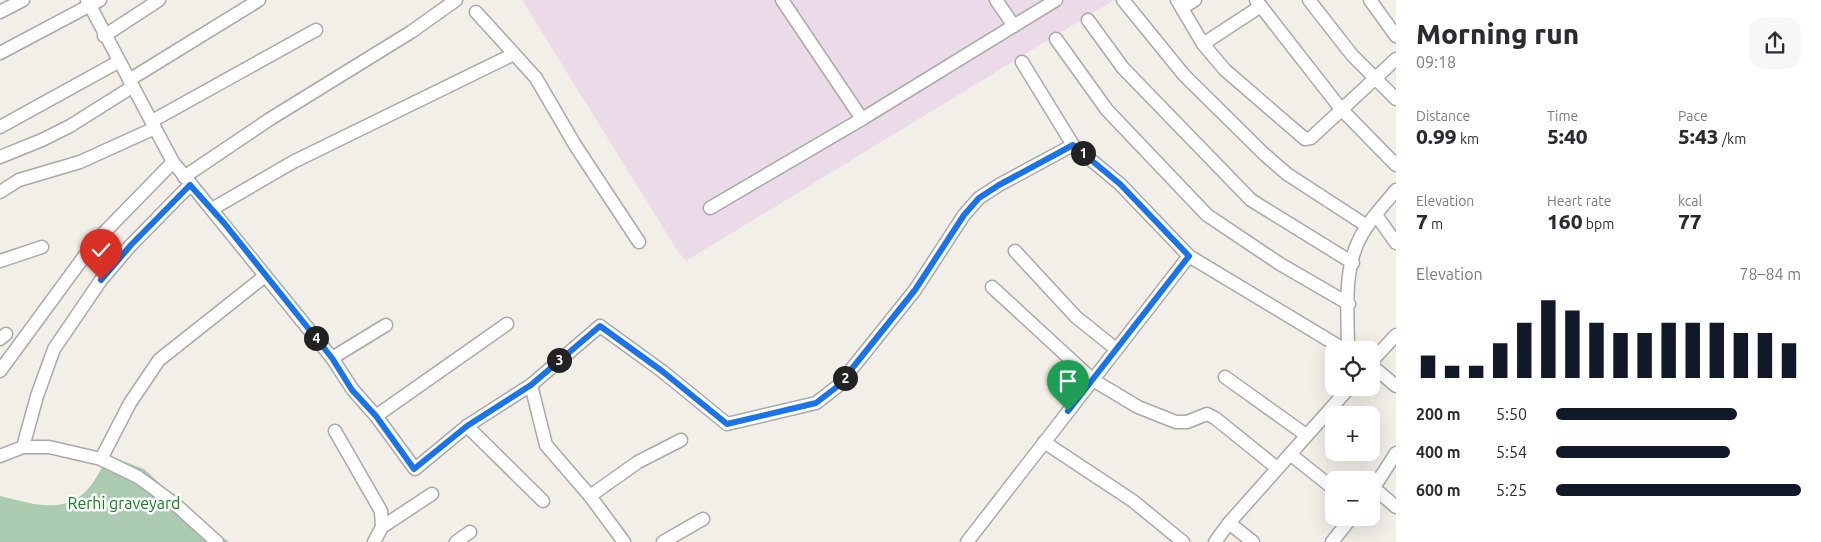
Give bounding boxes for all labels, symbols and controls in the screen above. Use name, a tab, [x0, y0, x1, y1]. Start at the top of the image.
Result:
button: share	[1749, 17, 1801, 69]
text: Morning run	[1416, 18, 1579, 49]
text: 09:18	[1416, 53, 1456, 71]
text: Distance	[1416, 108, 1470, 124]
text: Time	[1547, 108, 1578, 124]
text: Pace	[1678, 108, 1708, 124]
text: 0.99	[1416, 124, 1457, 148]
text: 5:40	[1547, 124, 1588, 148]
text: 5:43	[1678, 124, 1719, 148]
text: km	[1457, 131, 1479, 147]
text: /km	[1719, 131, 1746, 147]
pin: 1	[1070, 140, 1096, 166]
text: 1	[1080, 145, 1087, 161]
text: Elevation	[1416, 193, 1474, 209]
text: Heart rate	[1547, 193, 1611, 209]
text: kcal	[1678, 193, 1702, 209]
text: 7	[1416, 209, 1428, 233]
text: 160	[1547, 209, 1583, 233]
text: 77	[1678, 209, 1702, 233]
text: m	[1428, 216, 1443, 232]
text: bpm	[1583, 216, 1614, 232]
pin	[80, 229, 122, 280]
icon: check	[87, 236, 115, 264]
text: Elevation	[1416, 265, 1483, 283]
text: 78–84 m	[1739, 265, 1801, 283]
pin: 4	[304, 326, 328, 350]
text: 4	[313, 330, 320, 346]
map controls	[1325, 341, 1380, 526]
button: locate	[1325, 341, 1380, 396]
pin: 3	[546, 348, 572, 372]
text: 3	[556, 352, 563, 368]
pin	[1047, 360, 1089, 411]
pin: 2	[832, 366, 858, 390]
icon: arrive	[1054, 367, 1082, 395]
text: 2	[842, 370, 849, 386]
text: 200 m	[1416, 405, 1461, 423]
text: 5:50	[1496, 405, 1527, 423]
button: +	[1325, 406, 1380, 461]
text: 400 m	[1416, 443, 1461, 461]
text: 5:54	[1496, 443, 1527, 461]
button: −	[1325, 471, 1380, 526]
text: 600 m	[1416, 481, 1461, 499]
text: 5:25	[1496, 481, 1527, 499]
park label: Rerhi graveyard	[68, 494, 180, 512]

